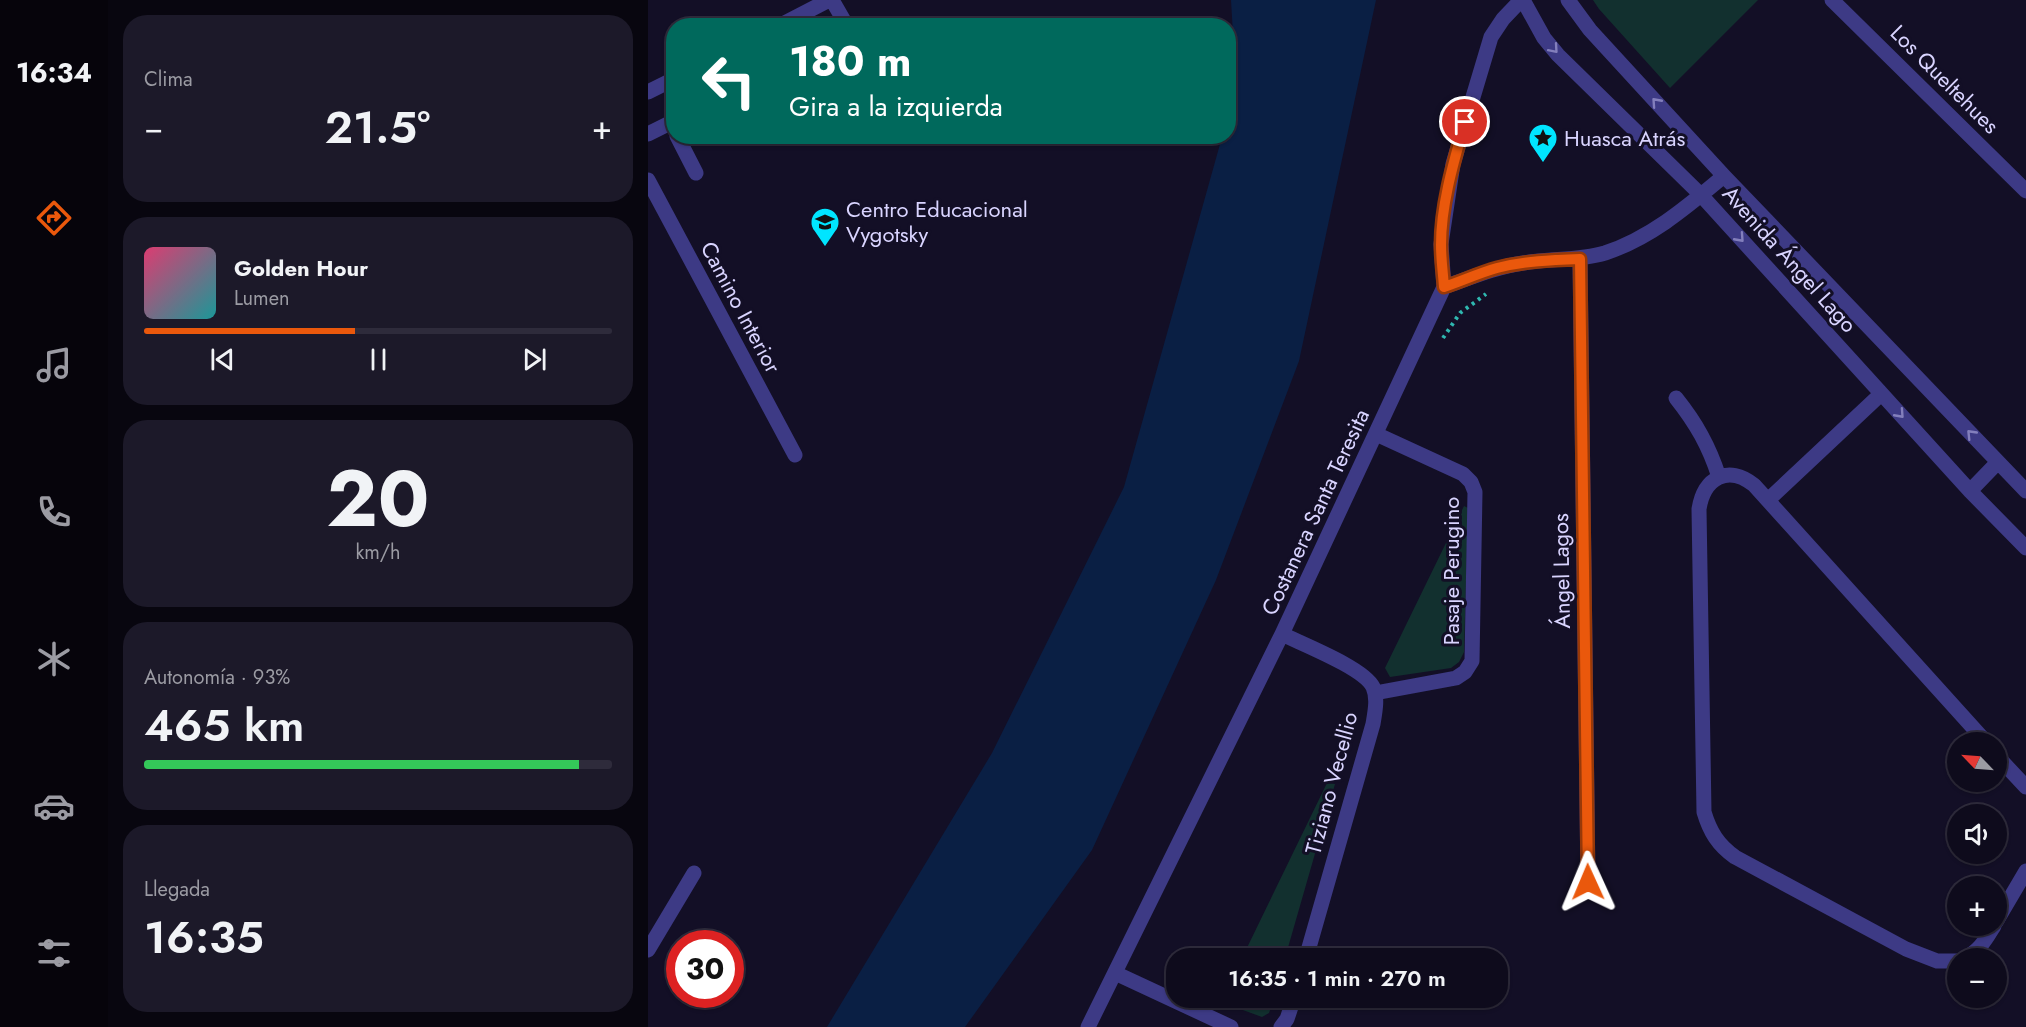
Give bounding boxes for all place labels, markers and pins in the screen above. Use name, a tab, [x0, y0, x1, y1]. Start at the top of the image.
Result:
pin	[1439, 96, 1490, 147]
place icon: Huasca Atrás	[1527, 122, 1559, 164]
place label: Huasca Atrás	[1564, 122, 1685, 154]
place label: Centro Educacional Vygotsky	[846, 193, 1028, 250]
school or university icon: Centro Educacional Vygotsky	[809, 206, 841, 248]

